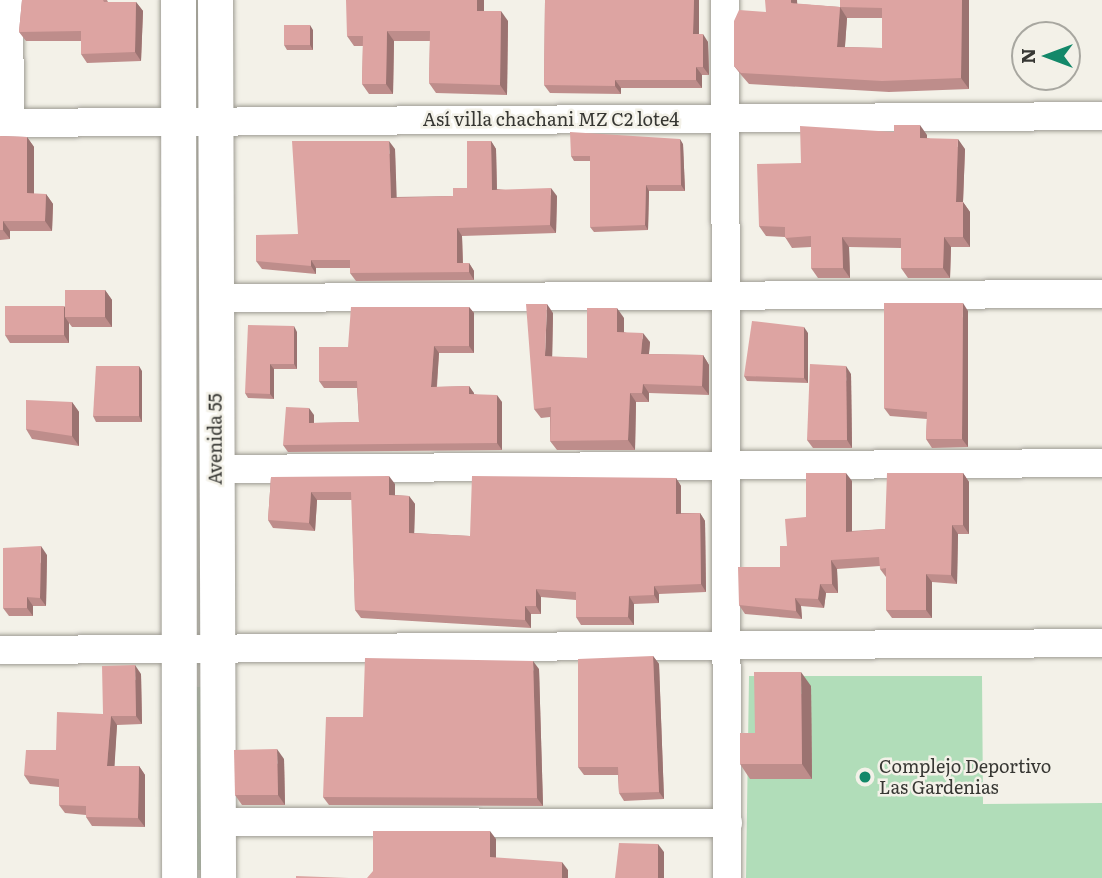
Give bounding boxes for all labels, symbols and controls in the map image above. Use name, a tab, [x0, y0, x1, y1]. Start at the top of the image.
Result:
north arrow	[1011, 21, 1081, 91]
text: N	[1013, 48, 1041, 64]
street label: Así villa chachani MZ C2 lote4	[423, 108, 679, 130]
street label: Avenida 55	[204, 393, 226, 485]
place label: Complejo Deportivo Las Gardenias	[879, 756, 1051, 798]
marker: Complejo Deportivo Las Gardenias	[857, 769, 873, 785]

